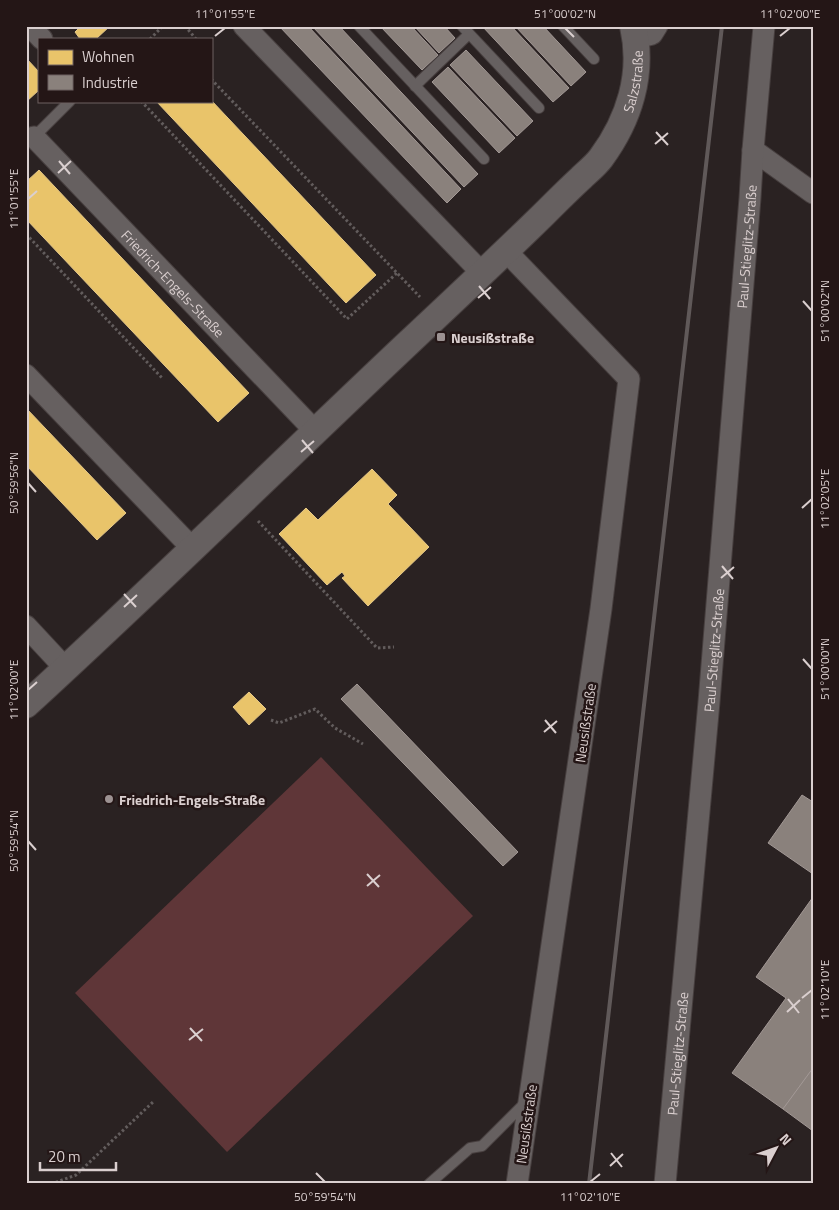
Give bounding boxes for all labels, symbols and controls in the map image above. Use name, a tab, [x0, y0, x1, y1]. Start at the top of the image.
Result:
text: 11°01'55"E	[195, 4, 256, 23]
text: 51°00'02"N	[534, 4, 596, 23]
text: 11°02'00"E	[760, 4, 821, 23]
legend	[38, 38, 212, 102]
text: Wohnen	[82, 45, 135, 68]
street label: Salzstraße	[617, 50, 647, 115]
text: Industrie	[82, 71, 138, 94]
text: 11°01'55"E	[4, 168, 23, 229]
street label: Paul-Stieglitz-Straße	[731, 184, 761, 309]
street label: Friedrich-Engels-Straße	[117, 225, 230, 341]
text: 51°00'02"N	[815, 280, 834, 342]
place label: Neusißstraße	[451, 327, 534, 348]
marker: Neusißstraße	[435, 331, 447, 343]
text: 50°59'56"N	[4, 452, 23, 514]
text: 11°02'05"E	[815, 468, 834, 529]
street label: Paul-Stieglitz-Straße	[698, 588, 729, 713]
text: 51°00'00"N	[815, 638, 834, 700]
text: 11°02'00"E	[4, 659, 23, 720]
street label: Neusißstraße	[569, 682, 601, 764]
place label: Friedrich-Engels-Straße	[119, 789, 265, 810]
marker: Friedrich-Engels-Straße	[103, 793, 115, 805]
text: 50°59'54"N	[4, 810, 23, 872]
text: 11°02'10"E	[815, 959, 834, 1020]
street label: Paul-Stieglitz-Straße	[661, 991, 693, 1116]
street label: Neusißstraße	[510, 1083, 542, 1165]
north arrow	[752, 1122, 802, 1172]
text: N	[775, 1129, 797, 1150]
scale bar	[40, 1140, 116, 1172]
text: 20 m	[48, 1145, 81, 1168]
text: 50°59'54"N	[294, 1187, 356, 1206]
text: 11°02'10"E	[560, 1187, 621, 1206]

